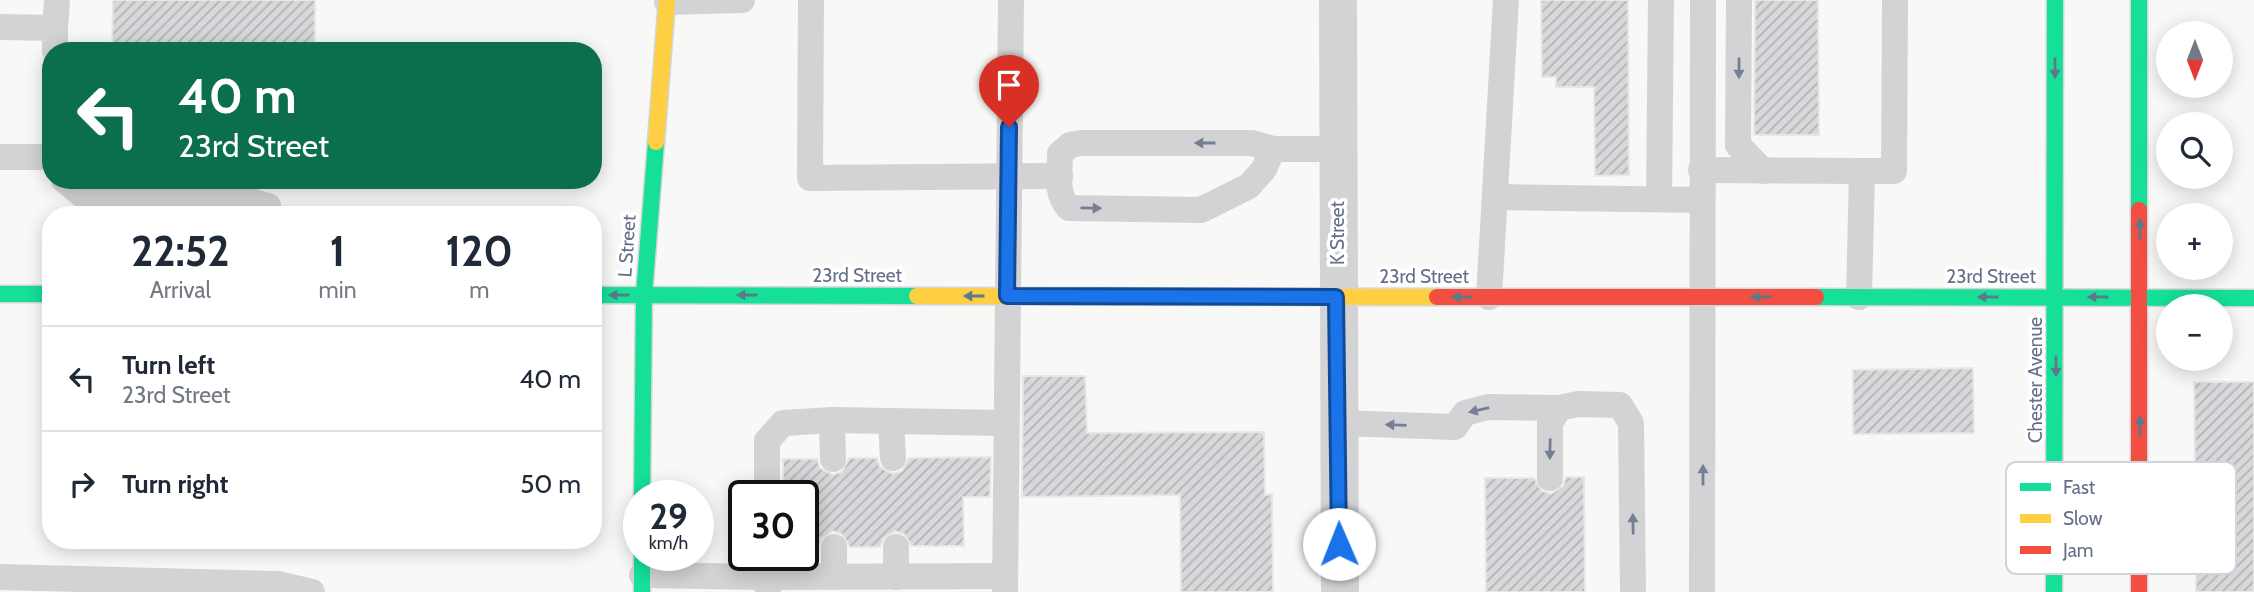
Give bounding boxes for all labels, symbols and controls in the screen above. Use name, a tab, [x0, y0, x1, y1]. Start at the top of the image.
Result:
north arrow	[2156, 21, 2233, 98]
map controls	[2156, 21, 2233, 371]
pin	[979, 55, 1039, 127]
one-way arrow	[1733, 57, 1745, 79]
one-way arrow	[2049, 57, 2061, 79]
text: 40 m	[178, 66, 297, 125]
icon: arrive	[990, 66, 1028, 104]
icon: left	[63, 70, 154, 161]
button: search	[2156, 112, 2233, 189]
text: 23rd Street	[178, 126, 329, 165]
one-way arrow	[1194, 137, 1216, 149]
street label: K Street	[1326, 200, 1349, 265]
one-way arrow	[1080, 202, 1102, 214]
button: +	[2156, 203, 2233, 280]
street label: L Street	[613, 213, 641, 278]
one-way arrow	[2134, 218, 2146, 240]
text: 22:52	[131, 225, 230, 277]
text: 1	[330, 225, 345, 277]
text: 120	[446, 225, 513, 277]
street label: 23rd Street	[812, 264, 902, 287]
street label: 23rd Street	[1379, 265, 1469, 288]
street label: 23rd Street	[1946, 265, 2036, 288]
text: Arrival	[150, 276, 211, 304]
text: min	[319, 276, 357, 304]
text: m	[469, 276, 489, 304]
one-way arrow	[607, 289, 629, 301]
one-way arrow	[735, 289, 757, 301]
one-way arrow	[963, 290, 985, 302]
one-way arrow	[1451, 291, 1473, 303]
one-way arrow	[1749, 291, 1771, 303]
one-way arrow	[1977, 291, 1999, 303]
one-way arrow	[2087, 291, 2109, 303]
button: −	[2156, 294, 2233, 371]
street label: Chester Avenue	[2024, 317, 2047, 443]
text: Turn left	[122, 349, 215, 381]
one-way arrow	[2050, 355, 2062, 377]
icon: left	[63, 360, 101, 398]
text: 40 m	[519, 363, 581, 395]
text: 23rd Street	[122, 381, 231, 409]
one-way arrow	[1468, 405, 1490, 416]
one-way arrow	[2134, 415, 2145, 437]
one-way arrow	[1385, 419, 1407, 430]
one-way arrow	[1544, 439, 1556, 461]
legend	[2006, 462, 2236, 574]
one-way arrow	[1697, 464, 1709, 486]
icon: right	[63, 465, 101, 503]
text: Turn right	[122, 468, 228, 500]
text: 50 m	[520, 468, 581, 500]
text: Fast	[2063, 476, 2096, 499]
speed limit sign: 30	[728, 480, 819, 571]
text: 29	[649, 495, 688, 538]
position arrow	[1302, 507, 1376, 581]
text: Slow	[2063, 507, 2103, 530]
one-way arrow	[1627, 513, 1638, 535]
text: km/h	[649, 532, 688, 554]
text: Jam	[2062, 539, 2093, 562]

